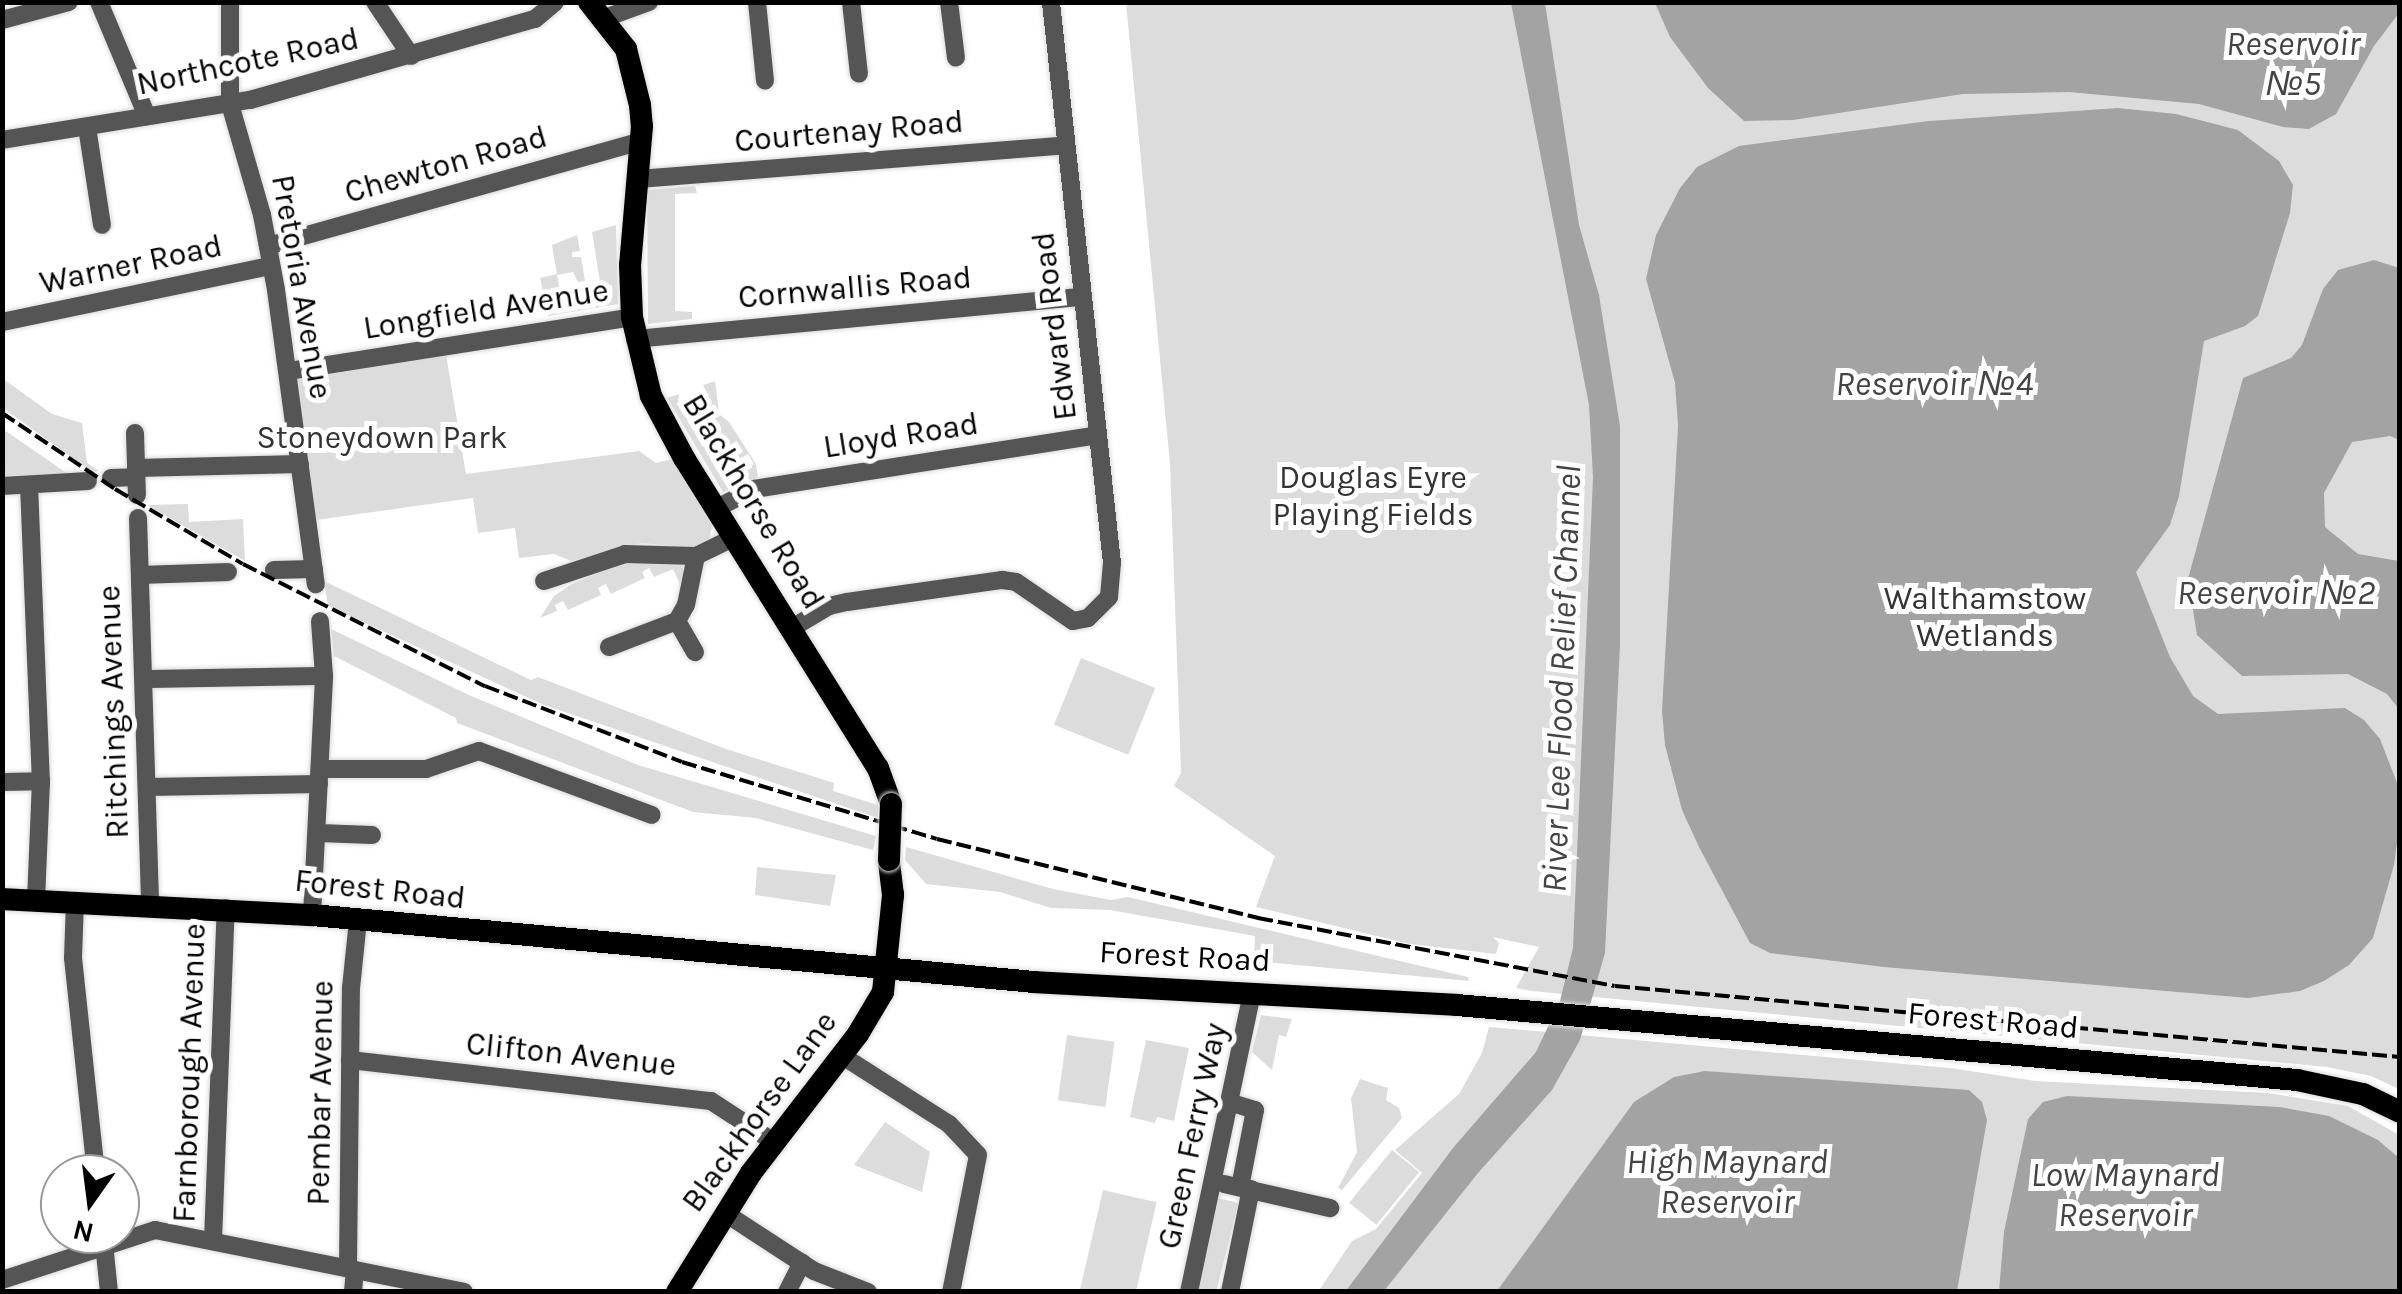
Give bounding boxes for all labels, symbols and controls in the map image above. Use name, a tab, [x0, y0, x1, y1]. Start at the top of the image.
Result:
street label: Northcote Road	[133, 20, 363, 104]
water label: Reservoir №5	[2226, 23, 2360, 105]
street label: Courtenay Road	[733, 103, 965, 161]
street label: Chewton Road	[340, 118, 552, 212]
street label: Pretoria Avenue	[262, 172, 340, 402]
street label: Warner Road	[36, 227, 226, 303]
street label: Edward Road	[1024, 230, 1086, 422]
street label: Cornwallis Road	[737, 259, 973, 317]
street label: Longfield Avenue	[361, 272, 611, 348]
water label: Reservoir №4	[1835, 363, 2033, 405]
street label: Blackhorse Road	[674, 388, 832, 616]
street label: Lloyd Road	[821, 405, 981, 467]
park label: Stoneydown Park	[257, 419, 507, 457]
park label: Douglas Eyre Playing Fields	[1272, 460, 1474, 535]
water label: River Lee Flood Relief Channel	[1534, 464, 1590, 894]
water label: Reservoir №2	[2177, 572, 2375, 614]
park label: Walthamstow Wetlands	[1884, 581, 2086, 656]
street label: Ritchings Avenue	[90, 585, 138, 839]
street label: Forest Road	[293, 862, 467, 918]
street label: Farnborough Avenue	[166, 923, 214, 1223]
street label: Forest Road	[1098, 933, 1272, 981]
street label: Pembar Avenue	[300, 980, 342, 1206]
street label: Forest Road	[1906, 994, 2080, 1048]
street label: Blackhorse Lane	[674, 1004, 846, 1220]
street label: Green Ferry Way	[1150, 1020, 1236, 1252]
street label: Clifton Avenue	[464, 1025, 678, 1085]
water label: High Maynard Reservoir	[1626, 1141, 1828, 1223]
north arrow	[40, 1154, 140, 1254]
water label: Low Maynard Reservoir	[2030, 1154, 2220, 1236]
text: N	[69, 1213, 97, 1250]

